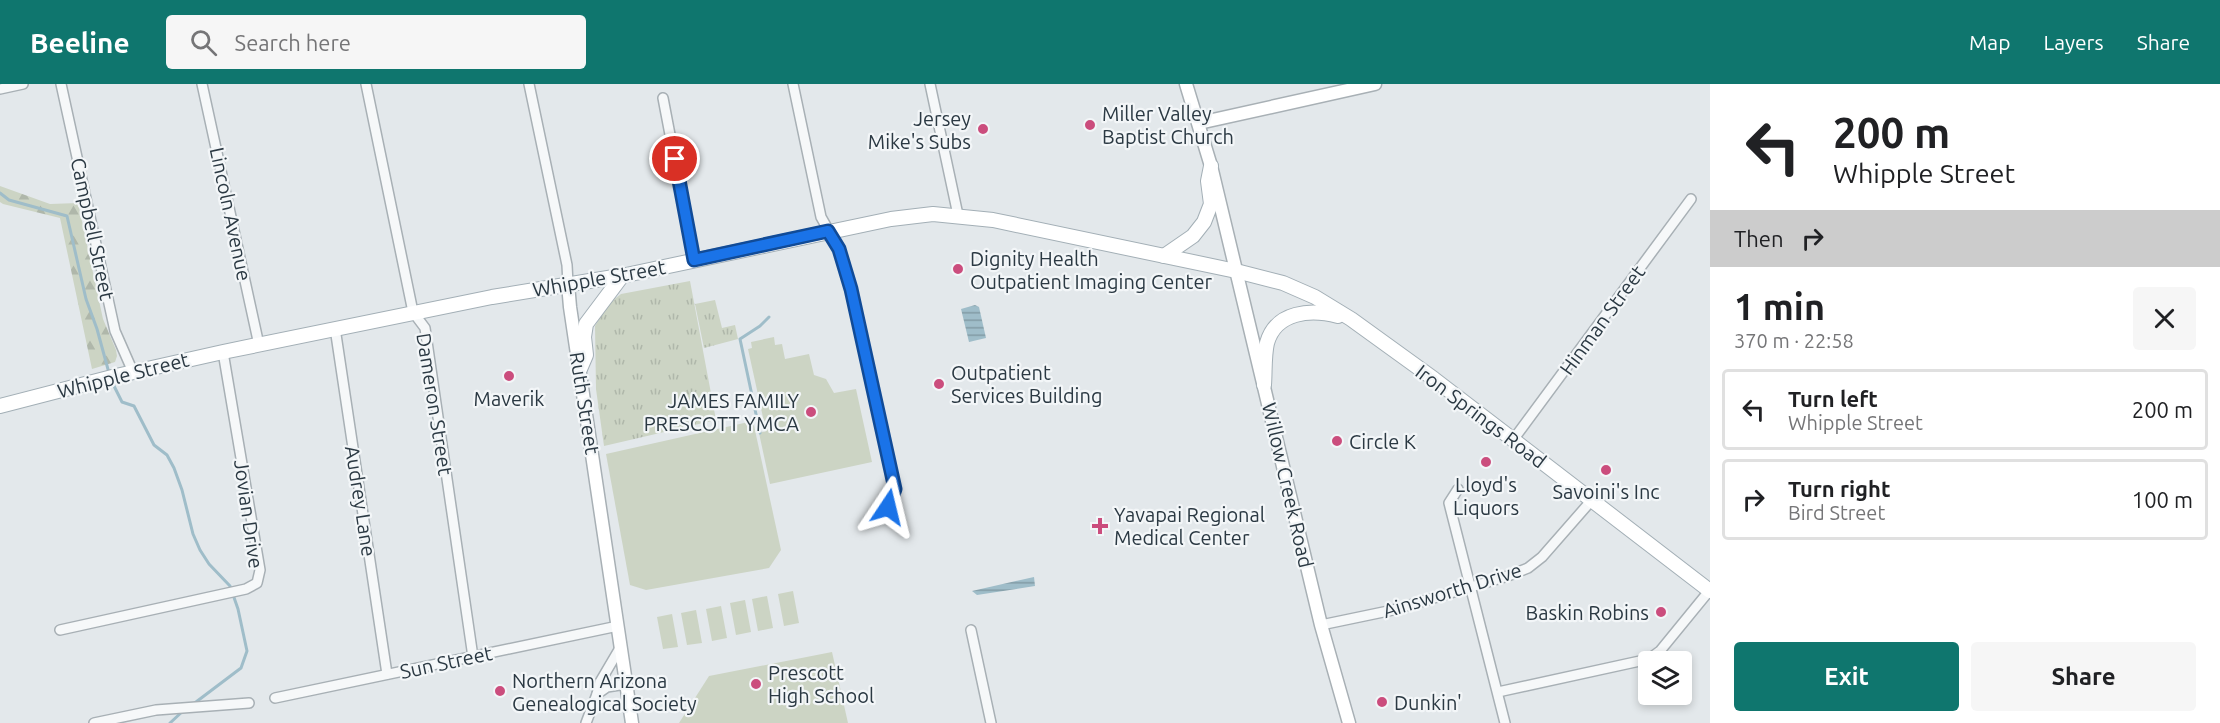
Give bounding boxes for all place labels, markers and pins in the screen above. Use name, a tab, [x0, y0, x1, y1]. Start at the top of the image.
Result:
place label: Miller Valley Baptist Church	[1102, 102, 1234, 148]
place label: Jersey Mike's Subs	[868, 107, 971, 153]
marker: Miller Valley Baptist Church	[1083, 118, 1097, 132]
marker: Jersey Mike's Subs	[976, 122, 990, 136]
pin	[649, 133, 700, 184]
place label: Dignity Health Outpatient Imaging Center	[970, 247, 1212, 293]
marker: Dignity Health Outpatient Imaging Center	[951, 262, 965, 276]
place label: Outpatient Services Building	[951, 361, 1102, 407]
marker: Maverik	[502, 369, 516, 383]
marker: Outpatient Services Building	[932, 377, 946, 391]
place label: Maverik	[474, 387, 544, 410]
place label: JAMES FAMILY PRESCOTT YMCA	[644, 389, 799, 435]
marker: JAMES FAMILY PRESCOTT YMCA	[804, 405, 818, 419]
place label: Circle K	[1349, 430, 1416, 453]
marker: Circle K	[1330, 434, 1344, 448]
marker: Lloyd's Liquors	[1479, 455, 1493, 469]
marker: Savoini's Inc	[1599, 463, 1613, 477]
place label: Lloyd's Liquors	[1453, 473, 1519, 519]
place label: Savoini's Inc	[1552, 480, 1660, 503]
place label: Yavapai Regional Medical Center	[1114, 503, 1265, 549]
marker: Yavapai Regional Medical Center	[1091, 517, 1109, 535]
place label: Baskin Robins	[1526, 601, 1649, 624]
marker: Baskin Robins	[1654, 605, 1668, 619]
place label: Prescott High School	[768, 661, 874, 707]
place label: Northern Arizona Genealogical Society	[512, 669, 697, 715]
marker: Prescott High School	[749, 677, 763, 691]
marker: Northern Arizona Genealogical Society	[493, 684, 507, 698]
place label: Dunkin'	[1394, 691, 1462, 714]
marker: Dunkin'	[1375, 695, 1389, 709]

